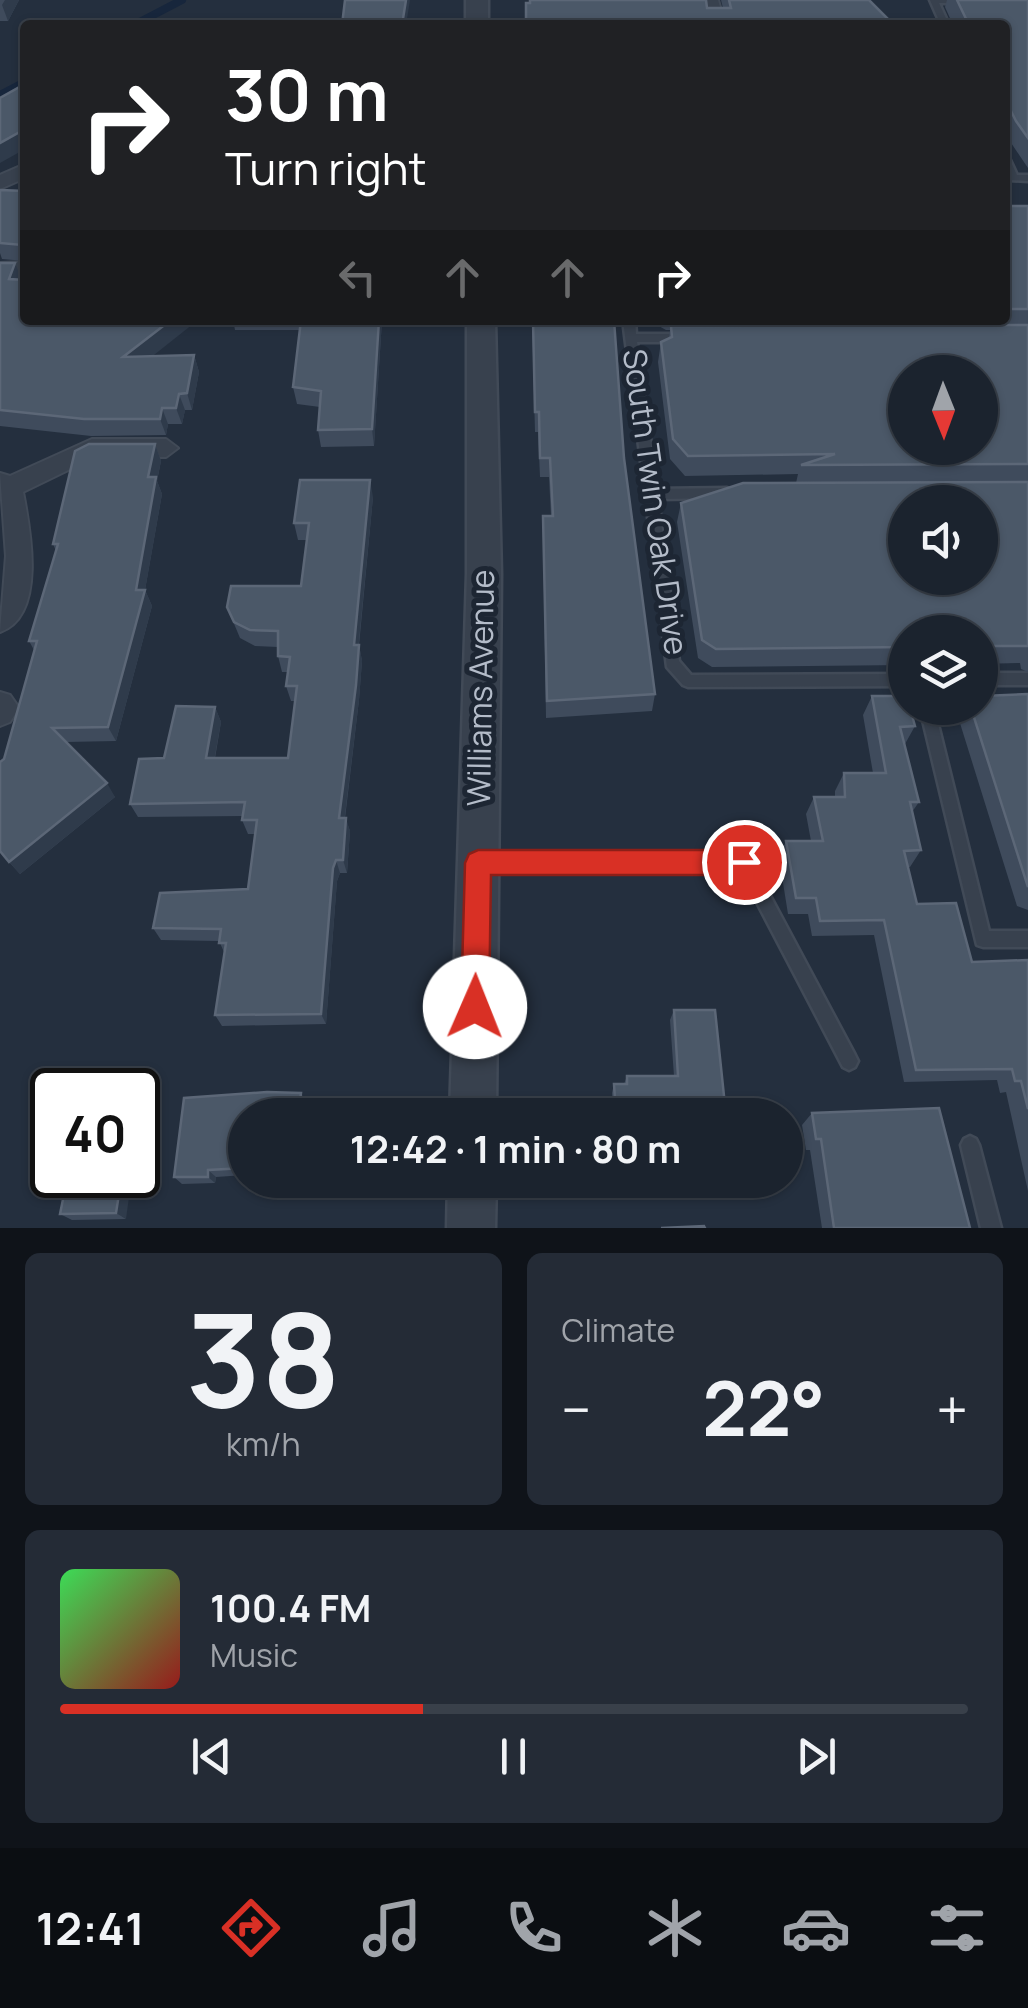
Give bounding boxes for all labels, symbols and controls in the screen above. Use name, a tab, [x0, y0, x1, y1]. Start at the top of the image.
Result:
text: 30 m	[225, 46, 389, 142]
icon: right	[60, 60, 190, 190]
text: Turn right	[225, 137, 426, 199]
icon: left	[330, 250, 385, 305]
icon: ahead	[435, 250, 490, 305]
icon: ahead	[540, 250, 595, 305]
icon: right	[645, 250, 700, 305]
street label: South Twin Oak Drive	[613, 346, 699, 658]
north arrow	[888, 355, 998, 465]
map controls	[888, 355, 998, 725]
button: sound	[888, 485, 998, 595]
street label: Williams Avenue	[456, 569, 504, 807]
button: layers	[888, 615, 998, 725]
pin	[702, 820, 787, 905]
icon: arrive	[717, 835, 772, 890]
position arrow	[423, 955, 527, 1059]
speed limit sign: 40	[30, 1068, 160, 1198]
text: 12:42 · 1 min · 80 m	[350, 1122, 681, 1174]
text: 38	[186, 1268, 341, 1446]
text: Climate	[562, 1308, 675, 1352]
text: 22°	[702, 1356, 825, 1459]
text: −	[562, 1371, 591, 1447]
text: +	[936, 1371, 968, 1447]
text: km/h	[226, 1422, 300, 1466]
text: 100.4 FM	[210, 1581, 371, 1633]
text: Music	[210, 1633, 298, 1677]
icon: previous	[184, 1729, 239, 1784]
icon: pause	[486, 1729, 541, 1784]
icon: next	[789, 1729, 844, 1784]
icon: directions	[216, 1893, 286, 1963]
icon: music	[357, 1893, 427, 1963]
icon: phone	[499, 1893, 569, 1963]
icon: climate	[640, 1893, 710, 1963]
icon: car	[781, 1893, 851, 1963]
icon: filters	[922, 1893, 992, 1963]
text: 12:41	[36, 1897, 145, 1959]

